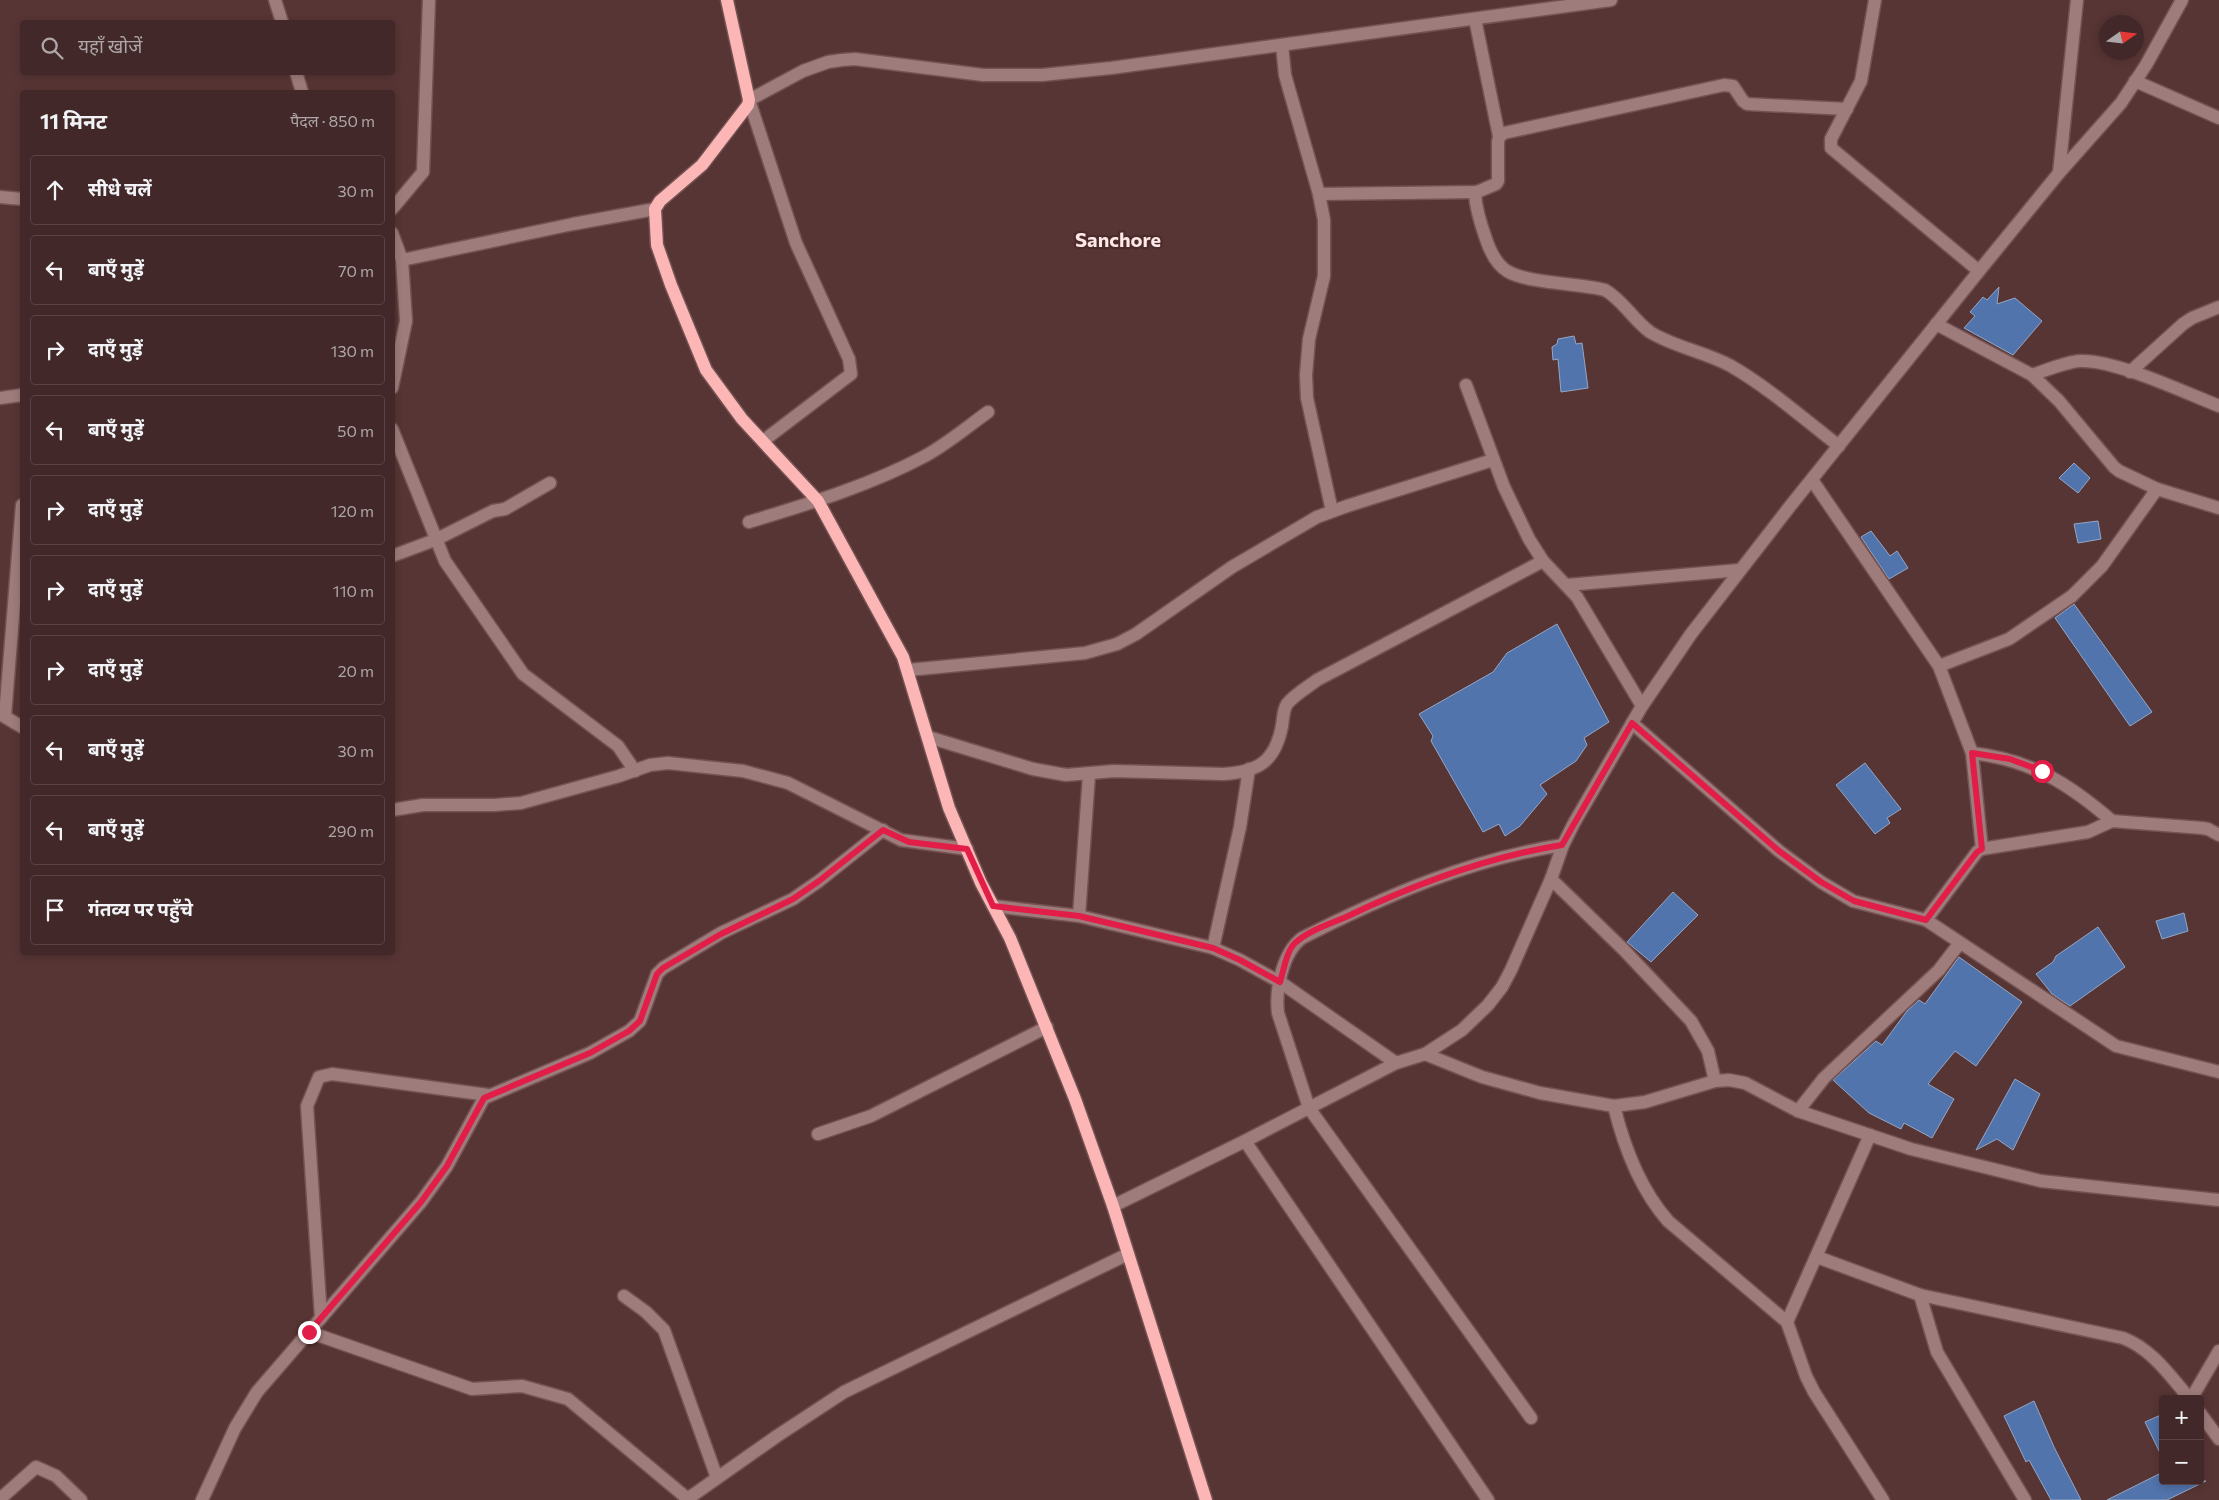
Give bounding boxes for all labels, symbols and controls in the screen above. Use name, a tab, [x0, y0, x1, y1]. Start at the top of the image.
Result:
north arrow	[2099, 15, 2144, 60]
search box	[20, 20, 395, 75]
icon: search	[38, 34, 66, 62]
text: यहाँ खोजें	[78, 34, 142, 57]
text: 11 मिनट	[40, 108, 107, 133]
text: पैदल · 850 m	[290, 111, 375, 130]
icon: ahead	[41, 176, 69, 204]
text: सीधे चलें	[88, 177, 152, 200]
text: 30 m	[337, 181, 374, 200]
district label: Sanchore	[1075, 227, 1161, 251]
icon: left	[41, 256, 69, 284]
text: बाएँ मुड़ें	[88, 257, 144, 280]
text: 70 m	[338, 261, 374, 280]
icon: right	[41, 336, 69, 364]
text: दाएँ मुड़ें	[88, 337, 143, 360]
text: 130 m	[331, 341, 374, 360]
icon: left	[41, 416, 69, 444]
text: बाएँ मुड़ें	[88, 417, 144, 440]
text: 50 m	[337, 421, 374, 440]
icon: right	[41, 496, 69, 524]
text: दाएँ मुड़ें	[88, 497, 143, 520]
text: 120 m	[331, 501, 374, 520]
icon: right	[41, 576, 69, 604]
text: दाएँ मुड़ें	[88, 577, 143, 600]
text: 110 m	[333, 581, 374, 600]
icon: right	[41, 656, 69, 684]
text: दाएँ मुड़ें	[88, 657, 143, 680]
text: 20 m	[338, 661, 374, 680]
icon: left	[41, 736, 69, 764]
text: बाएँ मुड़ें	[88, 737, 144, 760]
text: 30 m	[337, 741, 374, 760]
route start	[2031, 760, 2054, 783]
icon: left	[41, 816, 69, 844]
text: बाएँ मुड़ें	[88, 817, 144, 840]
text: 290 m	[328, 821, 374, 840]
icon: arrive	[41, 896, 69, 924]
text: गंतव्य पर पहुँचे	[88, 897, 193, 920]
route end	[298, 1321, 321, 1344]
map controls	[2159, 1395, 2204, 1485]
button: +	[2159, 1395, 2204, 1440]
button: −	[2159, 1440, 2204, 1485]

